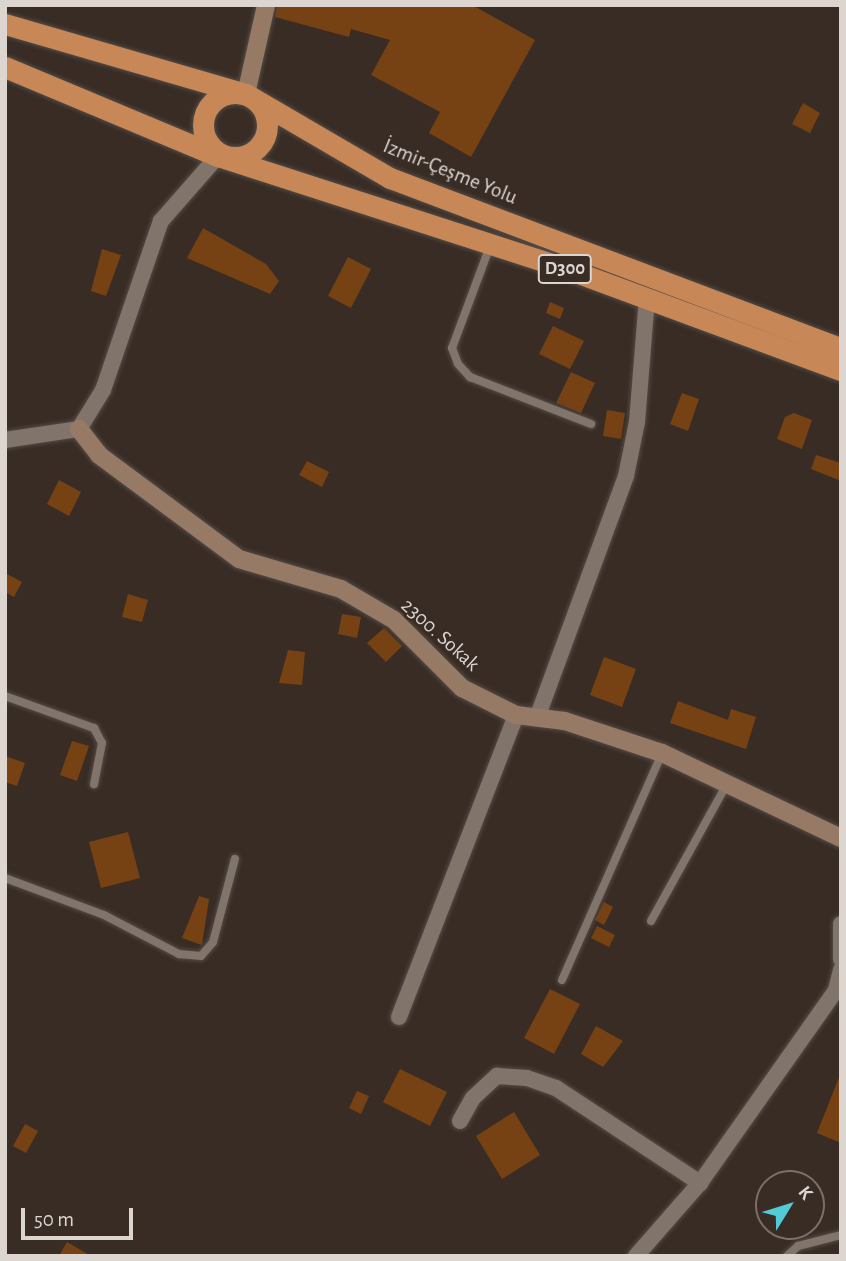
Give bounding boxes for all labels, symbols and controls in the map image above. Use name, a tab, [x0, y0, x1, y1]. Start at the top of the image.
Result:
street label: İzmir-Çeşme Yolu	[379, 134, 521, 210]
road number: D300	[537, 254, 593, 284]
street label: 2300. Sokak	[396, 593, 484, 677]
north arrow	[755, 1170, 825, 1240]
text: K	[794, 1183, 816, 1203]
scale bar	[24, 1194, 136, 1238]
text: 50 m	[34, 1209, 74, 1230]

